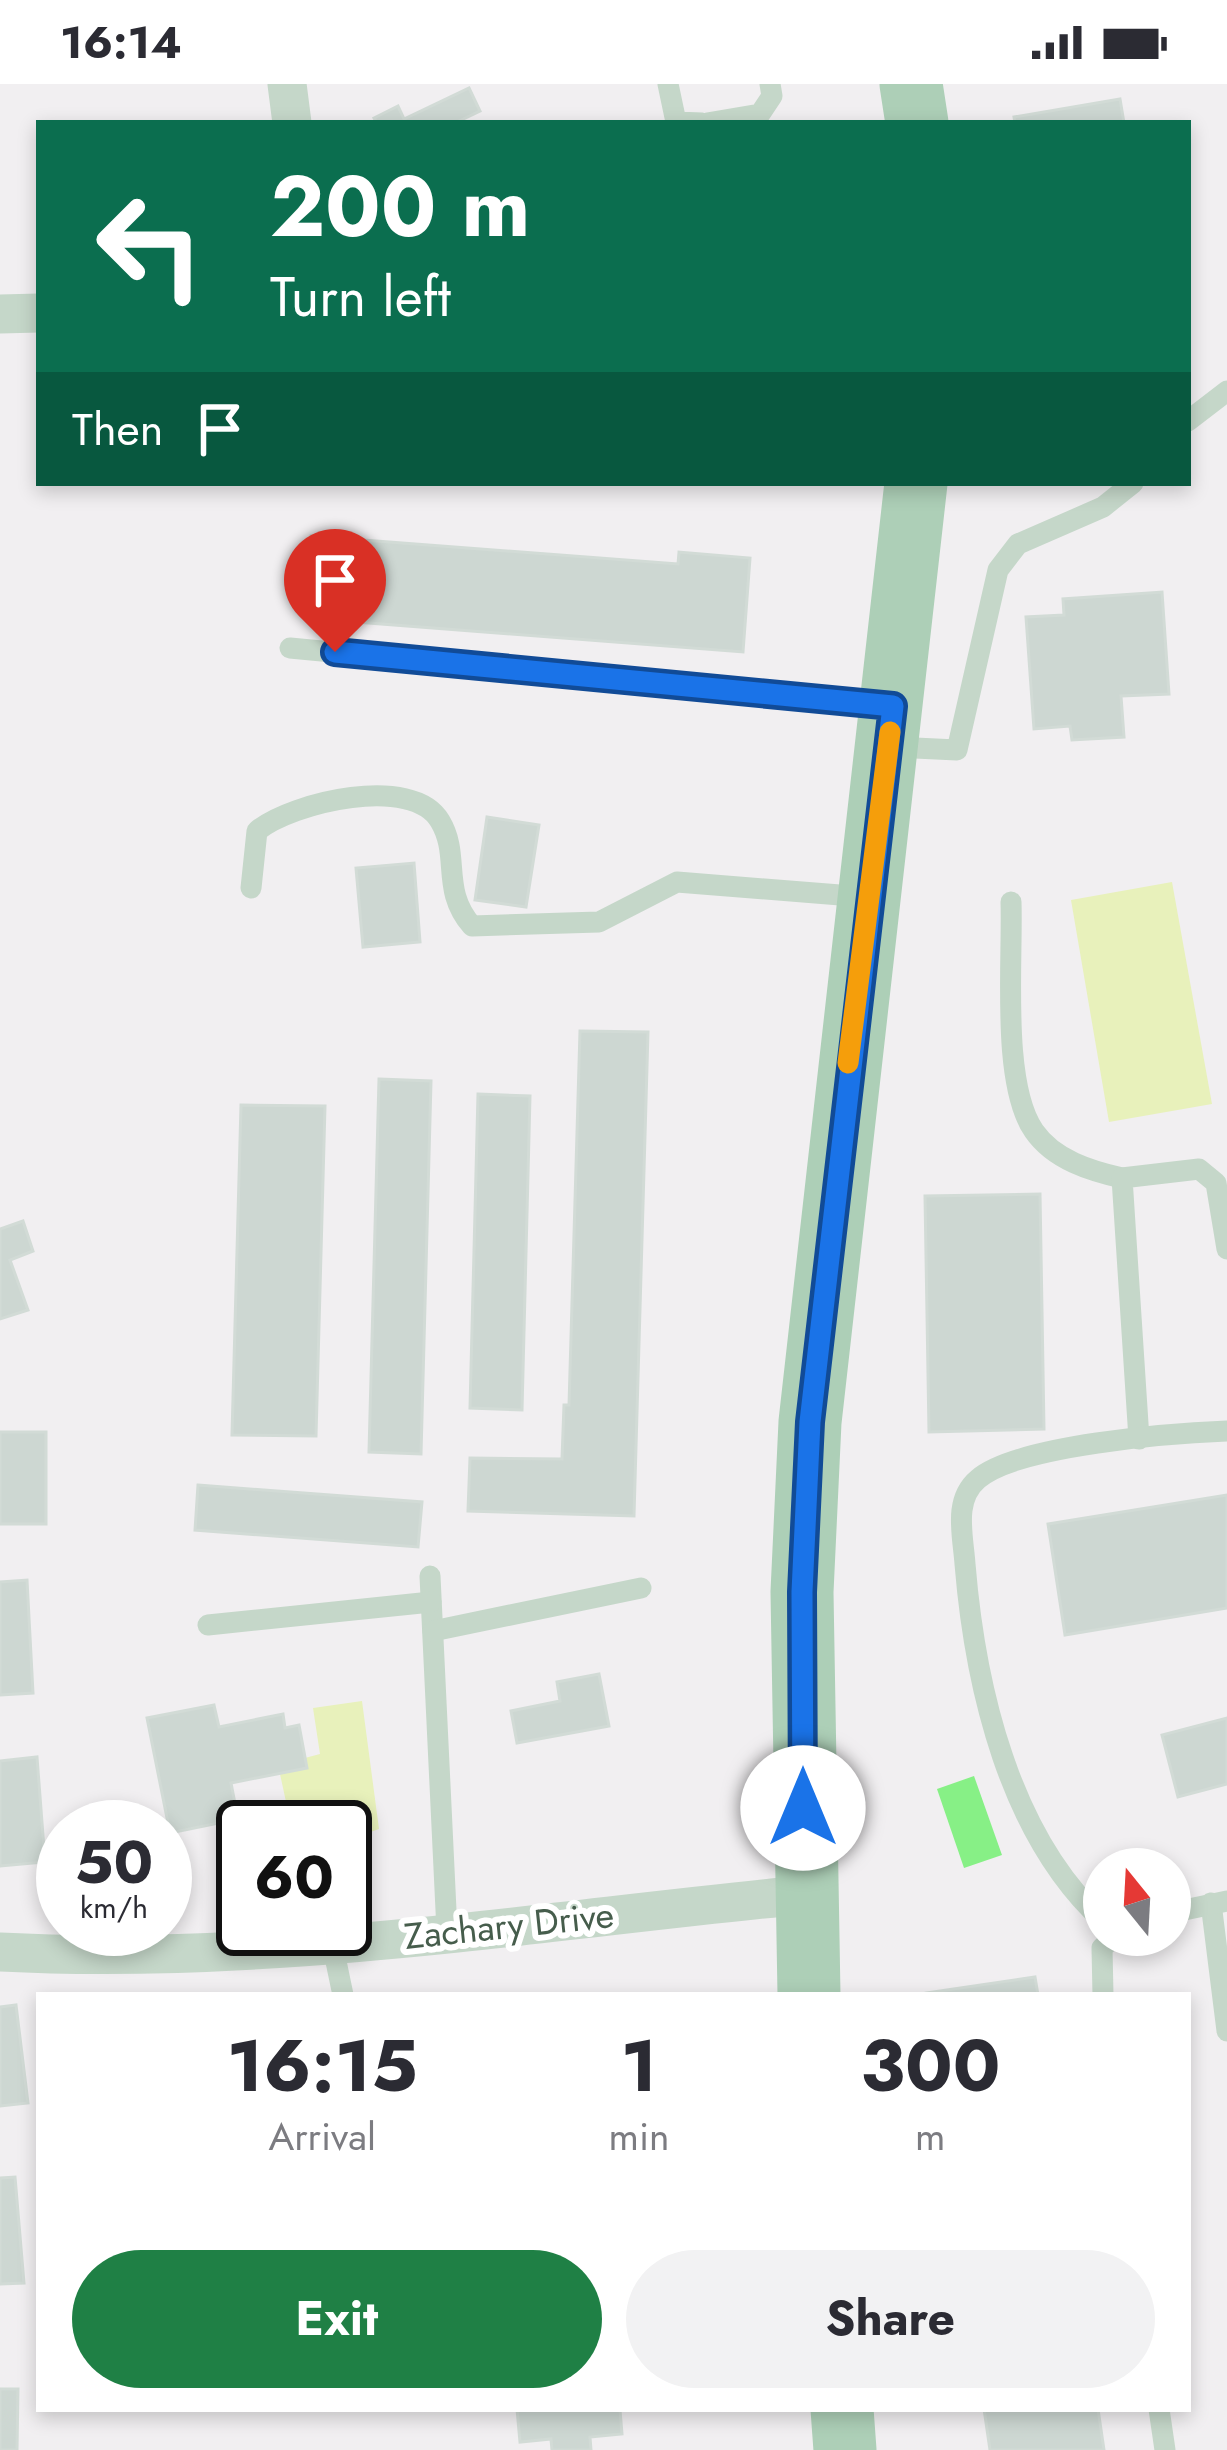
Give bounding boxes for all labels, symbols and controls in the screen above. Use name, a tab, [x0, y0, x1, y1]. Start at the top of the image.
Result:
text: 16:14	[60, 10, 182, 75]
text: 200 m	[270, 146, 530, 268]
icon: left	[72, 168, 228, 324]
text: Turn left	[270, 258, 451, 336]
icon: arrive	[187, 396, 253, 462]
text: Then	[72, 397, 163, 462]
pin	[284, 529, 386, 652]
icon: arrive	[302, 547, 368, 613]
position arrow	[740, 1745, 866, 1871]
speed limit sign: 60	[216, 1800, 372, 1956]
text: 50	[75, 1819, 153, 1906]
north arrow	[1083, 1848, 1191, 1956]
map controls	[1083, 1848, 1191, 1956]
text: km/h	[80, 1886, 148, 1929]
street label: Zachary Drive	[402, 1888, 616, 1962]
text: 16:15	[227, 2014, 418, 2118]
text: 1	[621, 2014, 657, 2118]
text: 300	[860, 2014, 1000, 2118]
text: Arrival	[268, 2108, 376, 2165]
text: min	[609, 2108, 670, 2165]
text: m	[915, 2108, 945, 2165]
button: Exit	[72, 2250, 602, 2388]
button: Share	[626, 2250, 1155, 2388]

